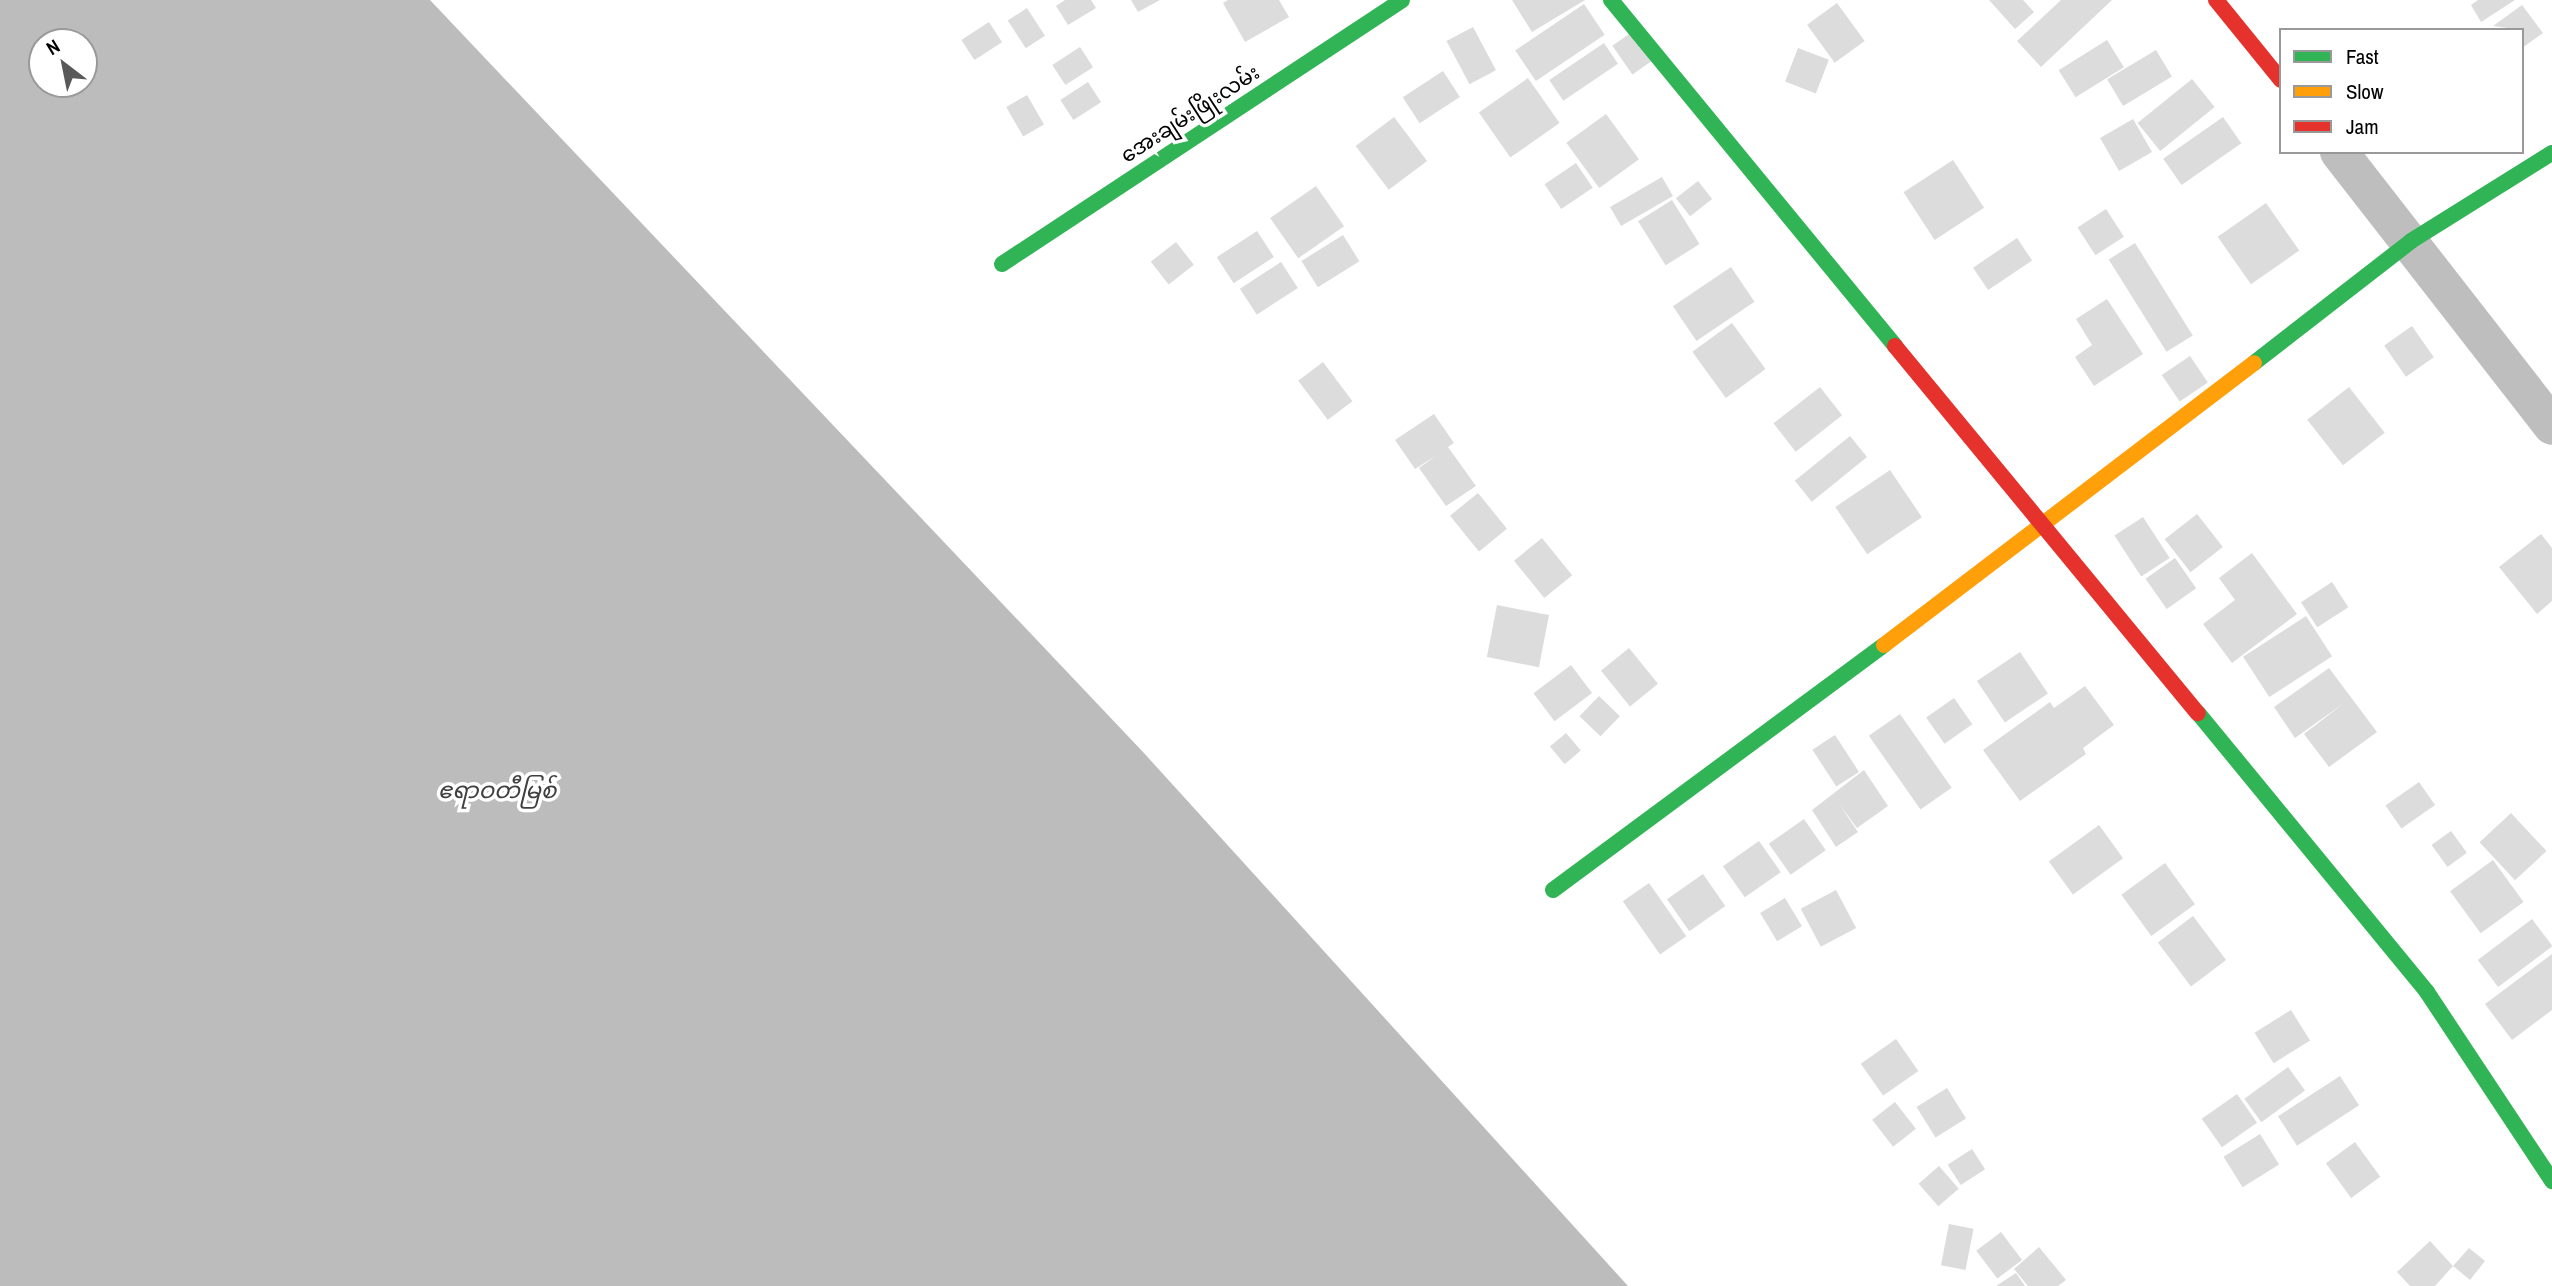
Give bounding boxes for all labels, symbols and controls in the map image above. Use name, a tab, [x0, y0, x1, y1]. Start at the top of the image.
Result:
north arrow	[28, 28, 98, 98]
legend	[2279, 28, 2524, 154]
text: N	[41, 33, 65, 61]
text: Fast	[2346, 42, 2379, 71]
street label: အေးချမ်းဖြိုးလမ်း	[1116, 60, 1264, 168]
text: Slow	[2346, 77, 2383, 106]
text: Jam	[2346, 112, 2379, 141]
water label: ဧရာဝတီမြစ်	[438, 776, 556, 804]

